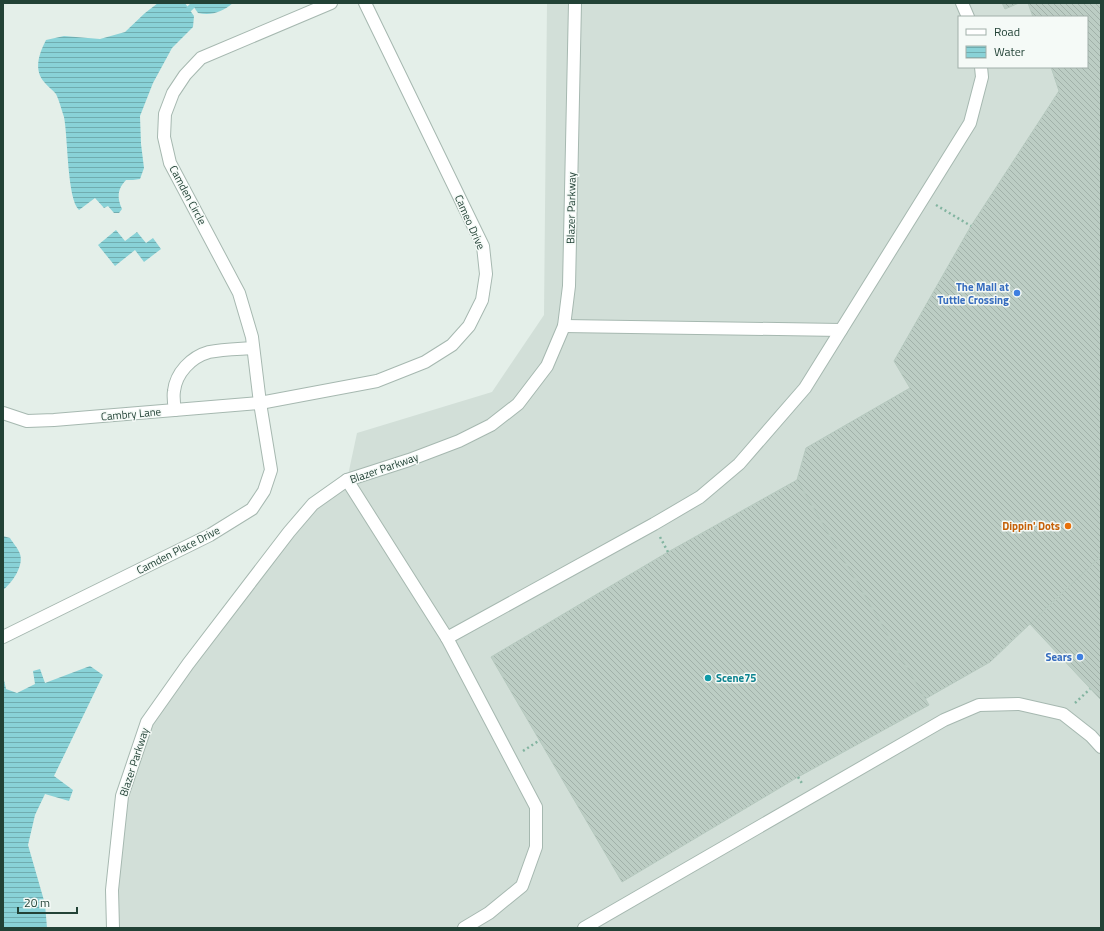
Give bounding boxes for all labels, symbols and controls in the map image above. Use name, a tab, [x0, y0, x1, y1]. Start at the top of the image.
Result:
legend	[958, 16, 1088, 68]
text: Road	[994, 22, 1020, 41]
text: Water	[994, 42, 1025, 61]
street label: Camden Circle	[166, 162, 211, 228]
street label: Blazer Parkway	[562, 171, 580, 244]
street label: Cameo Drive	[451, 192, 489, 252]
place label: The Mall at Tuttle Crossing	[938, 279, 1009, 308]
marker: The Mall at Tuttle Crossing	[1012, 288, 1022, 298]
street label: Cambry Lane	[100, 403, 162, 425]
street label: Blazer Parkway	[347, 449, 421, 487]
place label: Dippin' Dots	[1002, 518, 1060, 534]
marker: Dippin' Dots	[1063, 521, 1073, 531]
street label: Camden Place Drive	[134, 522, 223, 578]
place label: Sears	[1046, 649, 1072, 665]
marker: Sears	[1075, 652, 1085, 662]
place label: Scene75	[716, 670, 756, 686]
marker: Scene75	[703, 673, 713, 683]
street label: Blazer Parkway	[115, 725, 153, 799]
scale bar	[18, 889, 77, 915]
text: 20 m	[24, 893, 50, 912]

